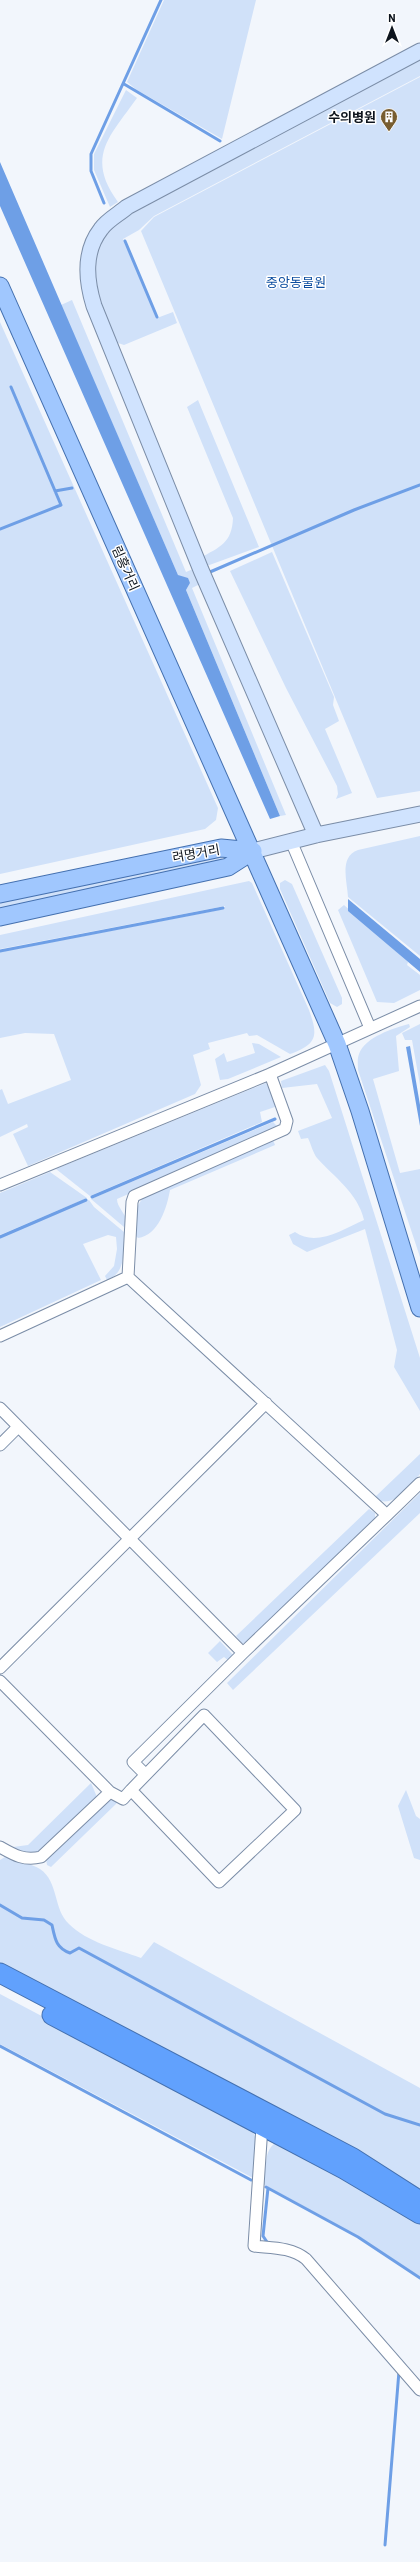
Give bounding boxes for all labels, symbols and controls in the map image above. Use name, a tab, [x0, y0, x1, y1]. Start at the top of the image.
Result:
north arrow	[372, 8, 412, 48]
text: N	[388, 11, 396, 24]
building icon: 수의병원	[379, 107, 399, 132]
place label: 수의병원	[328, 109, 376, 125]
park label: 중앙동물원	[266, 274, 326, 290]
street label: 림흥거리	[109, 543, 143, 593]
street label: 려명거리	[171, 841, 221, 865]

